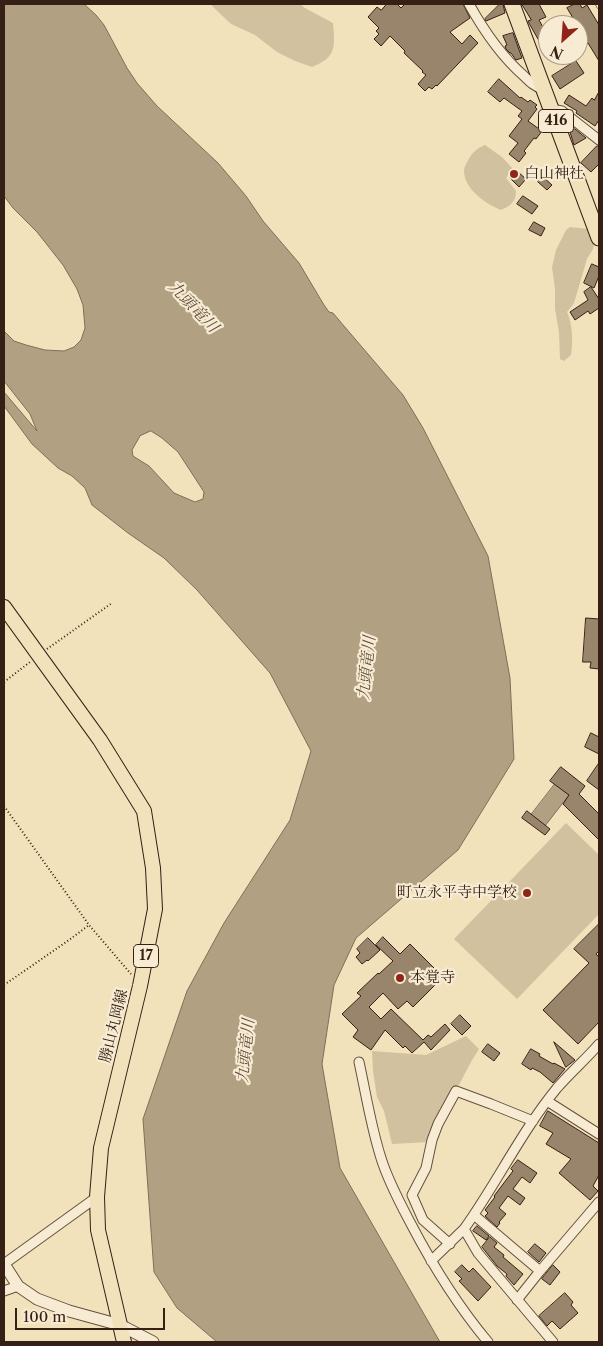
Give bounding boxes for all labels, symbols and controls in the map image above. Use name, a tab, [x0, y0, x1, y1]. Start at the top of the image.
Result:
north arrow	[538, 15, 588, 65]
text: N	[547, 42, 566, 63]
road number: 416	[538, 110, 574, 132]
place label: 白山神社	[524, 165, 584, 183]
marker: 白山神社	[508, 168, 520, 180]
water label: 九頭竜川	[164, 277, 222, 337]
water label: 九頭竜川	[354, 635, 380, 701]
place label: 町立永平寺中学校	[397, 884, 517, 902]
marker: 町立永平寺中学校	[521, 887, 533, 899]
road number: 17	[134, 944, 158, 968]
place label: 本覚寺	[410, 969, 455, 987]
marker: 本覚寺	[394, 972, 406, 984]
street label: 勝山丸岡線	[96, 987, 132, 1065]
water label: 九頭竜川	[233, 1018, 259, 1084]
scale bar	[18, 1298, 168, 1330]
text: 100 m	[23, 1307, 66, 1326]

